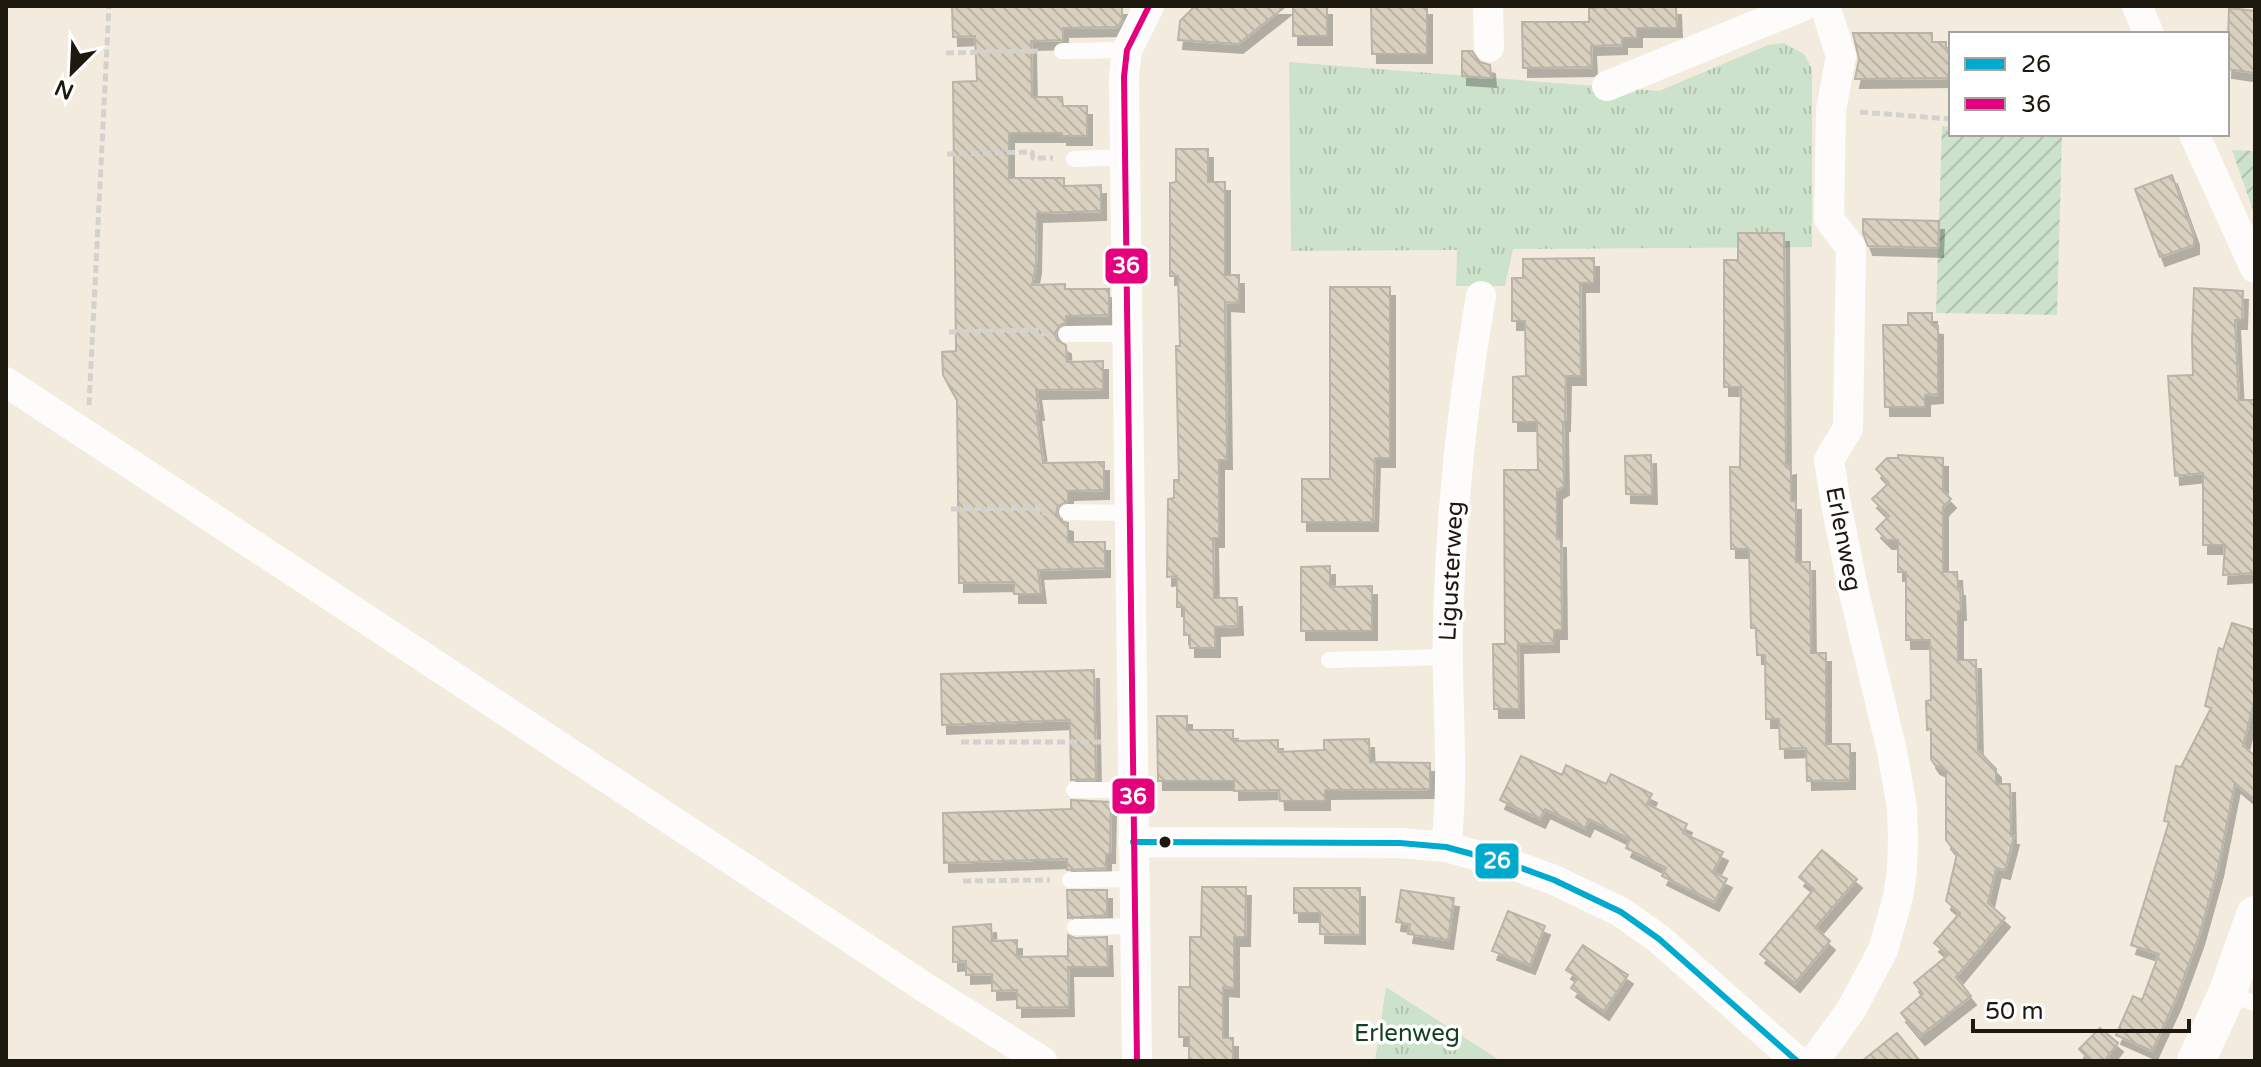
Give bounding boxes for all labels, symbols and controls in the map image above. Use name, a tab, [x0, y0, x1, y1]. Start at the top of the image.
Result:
north arrow	[32, 32, 112, 112]
legend	[1949, 32, 2229, 136]
text: 26	[2021, 50, 2051, 79]
text: N	[51, 74, 78, 105]
text: 36	[2021, 90, 2051, 119]
line badge: 36	[1104, 247, 1149, 285]
text: 36	[1112, 253, 1140, 279]
street label: Erlenweg	[1819, 484, 1868, 594]
street label: Ligusterweg	[1433, 500, 1470, 642]
line badge: 36	[1111, 777, 1156, 815]
text: 36	[1119, 784, 1147, 810]
unlabelled marker	[1157, 834, 1173, 850]
line badge: 26	[1474, 842, 1520, 880]
text: 26	[1483, 848, 1511, 874]
scale bar	[1973, 983, 2189, 1033]
text: 50 m	[1985, 997, 2043, 1026]
park label: Erlenweg	[1354, 1019, 1460, 1048]

